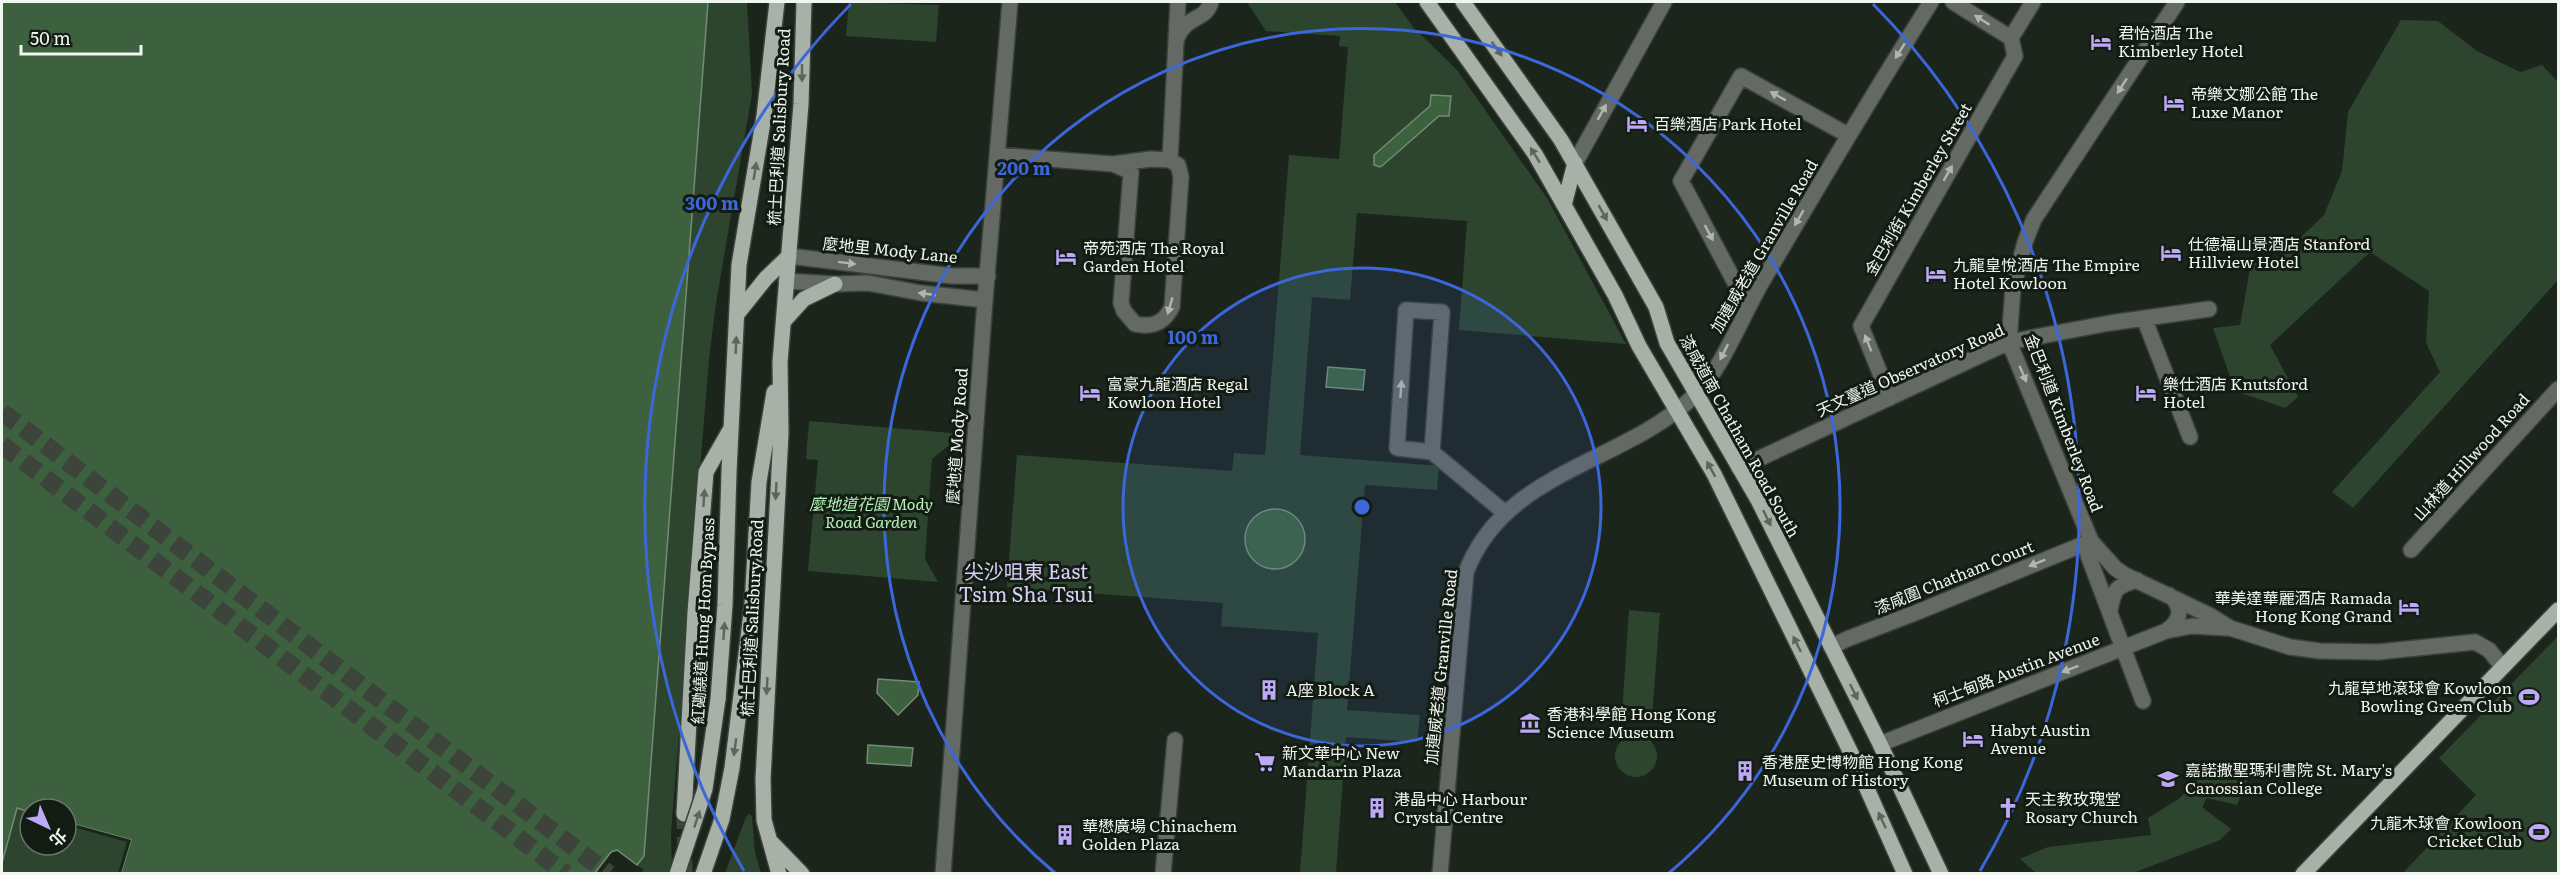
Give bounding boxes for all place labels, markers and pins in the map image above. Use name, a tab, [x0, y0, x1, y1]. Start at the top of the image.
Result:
place label: 君怡酒店 The Kimberley Hotel	[2118, 20, 2243, 62]
hotel icon: 君怡酒店 The Kimberley Hotel	[2089, 30, 2113, 54]
place label: 帝樂文娜公館 The Luxe Manor	[2191, 81, 2318, 123]
hotel icon: 帝樂文娜公館 The Luxe Manor	[2162, 91, 2186, 115]
place label: 百樂酒店 Park Hotel	[1654, 111, 1802, 135]
hotel icon: 百樂酒店 Park Hotel	[1625, 112, 1649, 136]
place label: 仕德福山景酒店 Stanford Hillview Hotel	[2188, 231, 2371, 273]
place label: 帝苑酒店 The Royal Garden Hotel	[1083, 235, 1225, 277]
hotel icon: 仕德福山景酒店 Stanford Hillview Hotel	[2159, 241, 2183, 265]
hotel icon: 帝苑酒店 The Royal Garden Hotel	[1054, 245, 1078, 269]
place label: 九龍皇悅酒店 The Empire Hotel Kowloon	[1953, 252, 2140, 294]
hotel icon: 九龍皇悅酒店 The Empire Hotel Kowloon	[1924, 262, 1948, 286]
place label: 富豪九龍酒店 Regal Kowloon Hotel	[1107, 371, 1248, 413]
place label: 樂仕酒店 Knutsford Hotel	[2163, 371, 2308, 413]
hotel icon: 富豪九龍酒店 Regal Kowloon Hotel	[1078, 381, 1102, 405]
hotel icon: 樂仕酒店 Knutsford Hotel	[2134, 381, 2158, 405]
centre of rings	[1352, 497, 1372, 517]
place label: 華美達華麗酒店 Ramada Hong Kong Grand	[2215, 585, 2392, 627]
hotel icon: 華美達華麗酒店 Ramada Hong Kong Grand	[2397, 595, 2421, 619]
place label: 九龍草地滾球會 Kowloon Bowling Green Club	[2328, 675, 2512, 717]
place label: A座 Block A	[1286, 677, 1375, 701]
building icon: A座 Block A	[1257, 678, 1281, 702]
sports icon: 九龍草地滾球會 Kowloon Bowling Green Club	[2517, 685, 2541, 709]
place label: 香港科學館 Hong Kong Science Museum	[1547, 701, 1716, 743]
museum icon: 香港科學館 Hong Kong Science Museum	[1518, 711, 1542, 735]
place label: Habyt Austin Avenue	[1990, 717, 2091, 759]
hotel icon: Habyt Austin Avenue	[1961, 727, 1985, 751]
place label: 新文華中心 New Mandarin Plaza	[1282, 740, 1402, 782]
place label: 香港歷史博物館 Hong Kong Museum of History	[1762, 749, 1963, 791]
supermarket icon: 新文華中心 New Mandarin Plaza	[1253, 750, 1277, 774]
place label: 嘉諾撒聖瑪利書院 St. Mary's Canossian College	[2185, 757, 2392, 799]
building icon: 香港歷史博物館 Hong Kong Museum of History	[1733, 759, 1757, 783]
school or university icon: 嘉諾撒聖瑪利書院 St. Mary's Canossian College	[2156, 767, 2180, 791]
place label: 港晶中心 Harbour Crystal Centre	[1394, 786, 1527, 828]
place label: 天主教玫瑰堂 Rosary Church	[2025, 786, 2139, 828]
building icon: 港晶中心 Harbour Crystal Centre	[1365, 796, 1389, 820]
church icon: 天主教玫瑰堂 Rosary Church	[1996, 796, 2020, 820]
place label: 九龍木球會 Kowloon Cricket Club	[2370, 810, 2522, 852]
place label: 華懋廣場 Chinachem Golden Plaza	[1082, 813, 1238, 855]
sports icon: 九龍木球會 Kowloon Cricket Club	[2527, 820, 2551, 844]
building icon: 華懋廣場 Chinachem Golden Plaza	[1053, 823, 1077, 847]

